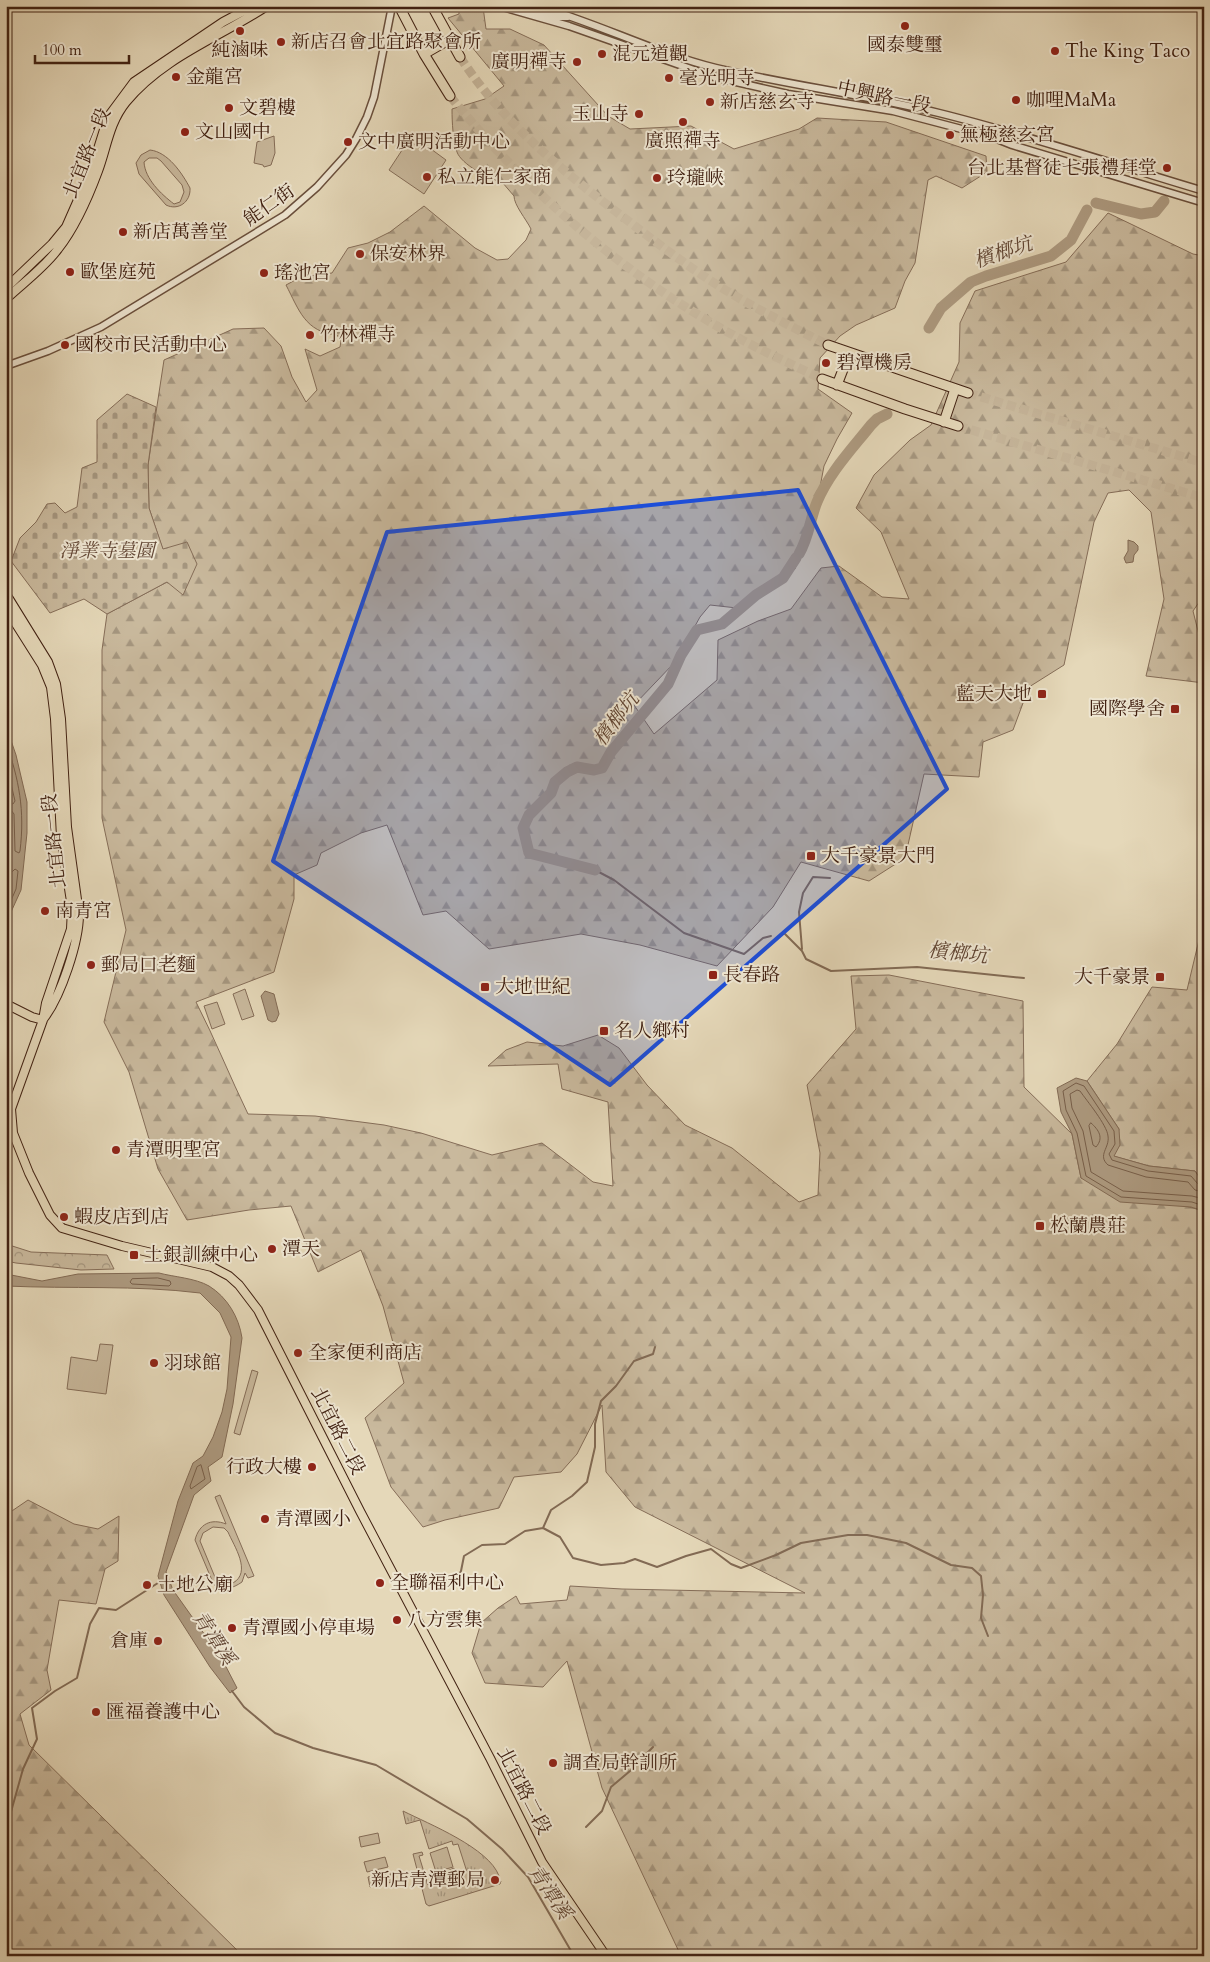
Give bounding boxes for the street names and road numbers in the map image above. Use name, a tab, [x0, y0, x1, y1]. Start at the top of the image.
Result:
street label: 中興路一段	[835, 74, 933, 120]
street label: 北宜路一段	[57, 104, 117, 202]
street label: 能仁街	[238, 178, 300, 232]
street label: 北宜路一段	[36, 792, 72, 890]
street label: 北宜路二段	[305, 1383, 371, 1479]
street label: 北宜路二段	[491, 1743, 557, 1839]

